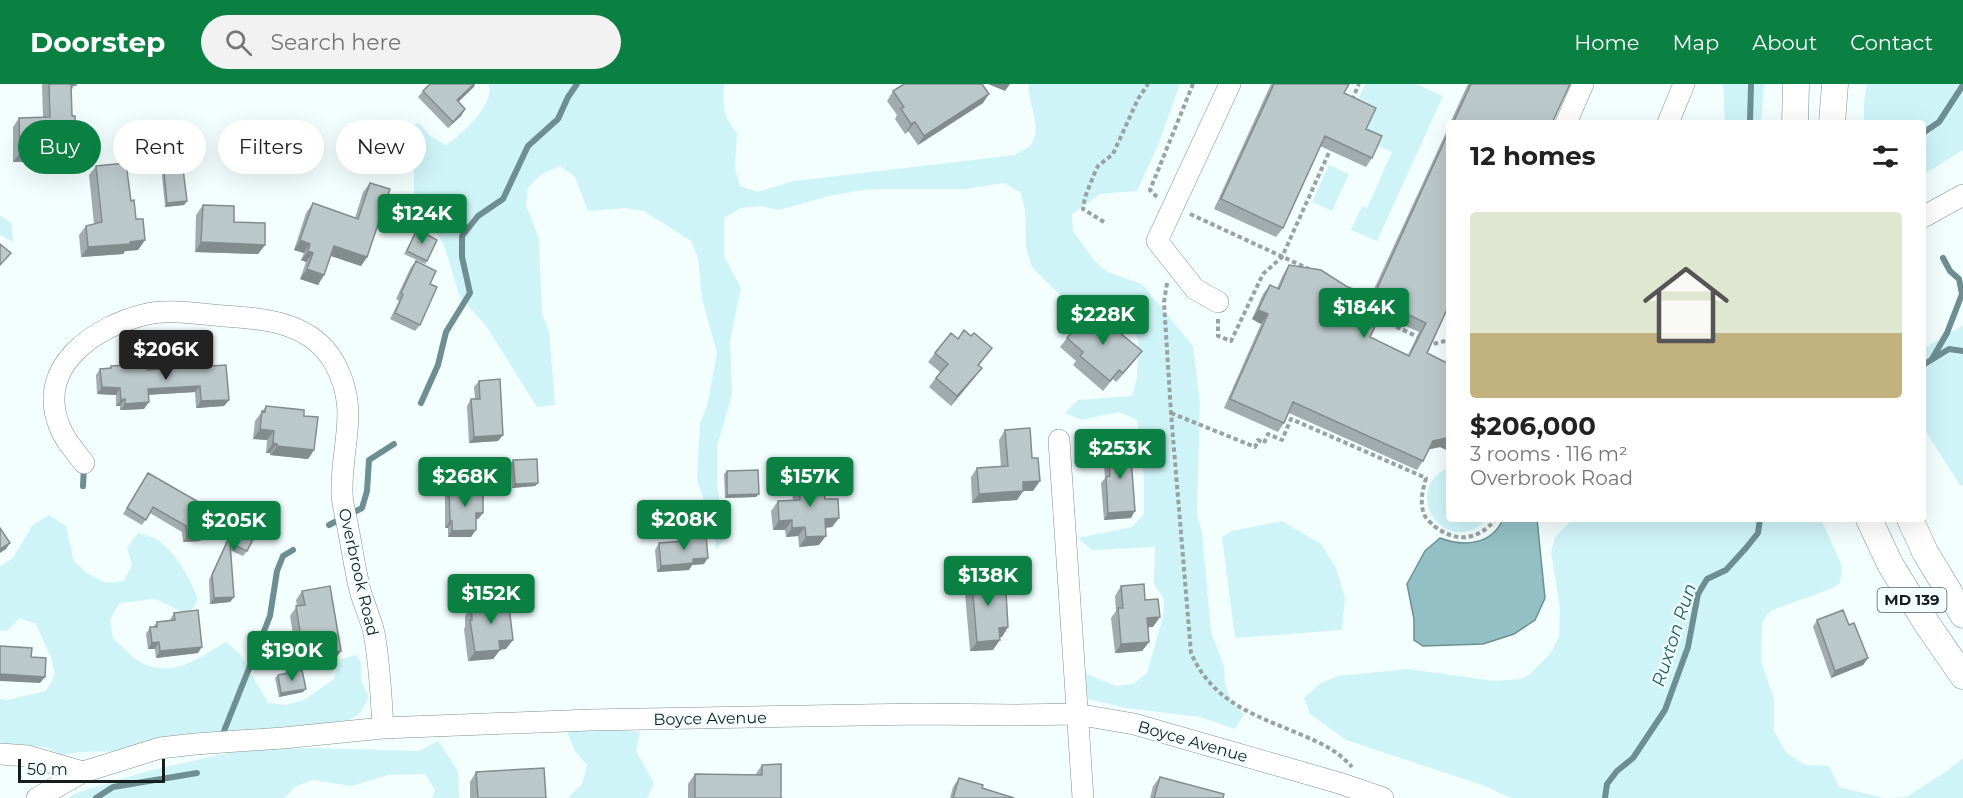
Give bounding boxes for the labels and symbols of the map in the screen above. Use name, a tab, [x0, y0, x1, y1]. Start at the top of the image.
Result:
pin: $124K	[380, 194, 464, 245]
pin: $184K	[1322, 288, 1406, 339]
pin: $228K	[1061, 295, 1145, 346]
pin: $206K	[124, 330, 208, 381]
pin: $253K	[1078, 429, 1162, 480]
pin: $268K	[423, 457, 507, 508]
pin: $157K	[768, 457, 852, 508]
pin: $208K	[642, 500, 726, 551]
pin: $205K	[192, 501, 276, 552]
street label: Overbrook Road	[335, 506, 382, 638]
pin: $138K	[946, 556, 1030, 607]
pin: $152K	[449, 574, 533, 625]
water label: Ruxton Run	[1647, 581, 1701, 689]
road number: MD 139	[1878, 588, 1946, 612]
pin: $190K	[250, 631, 334, 682]
street label: Boyce Avenue	[653, 708, 767, 729]
street label: Boyce Avenue	[1136, 717, 1250, 766]
scale bar	[18, 756, 165, 784]

